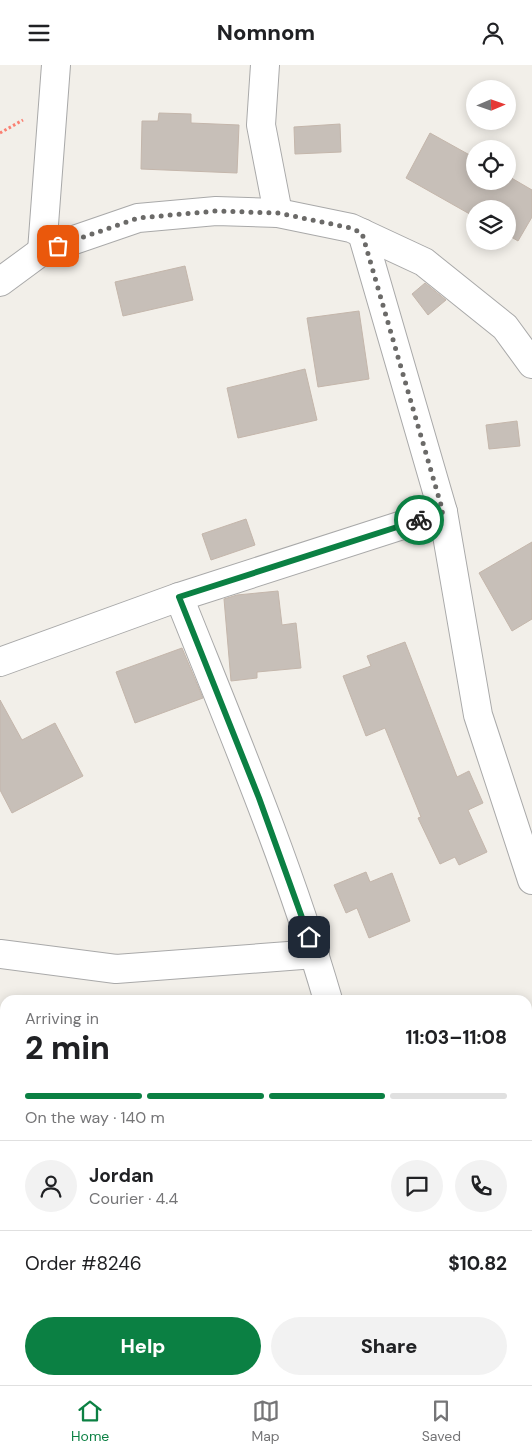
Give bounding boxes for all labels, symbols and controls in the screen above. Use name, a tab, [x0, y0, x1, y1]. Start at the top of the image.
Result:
text: Nomnom	[217, 18, 315, 47]
icon: menu	[25, 19, 53, 47]
icon: person	[479, 19, 507, 47]
north arrow	[466, 80, 516, 130]
map controls	[466, 80, 516, 250]
button: locate	[466, 140, 516, 190]
button: layers	[466, 200, 516, 250]
pin	[37, 225, 79, 267]
icon: bag	[44, 232, 72, 260]
courier	[394, 495, 444, 545]
icon: bike	[405, 506, 433, 534]
pin	[288, 916, 330, 958]
icon: home	[295, 923, 323, 951]
text: Arriving in	[25, 1008, 99, 1029]
text: 11:03–11:08	[405, 1025, 507, 1050]
text: 2 min	[25, 1027, 110, 1069]
text: On the way · 140 m	[25, 1107, 165, 1128]
button: person	[25, 1160, 77, 1212]
button: chat	[391, 1160, 443, 1212]
button: phone	[455, 1160, 507, 1212]
text: Jordan	[89, 1163, 154, 1188]
text: Courier · 4.4	[89, 1188, 178, 1209]
text: Order #8246	[25, 1251, 142, 1276]
text: $10.82	[448, 1251, 507, 1276]
button: Help	[25, 1317, 261, 1375]
button: Share	[271, 1317, 507, 1375]
tab: Home	[71, 1397, 109, 1445]
tab: Map	[251, 1397, 280, 1445]
tab: Saved	[422, 1397, 461, 1445]

